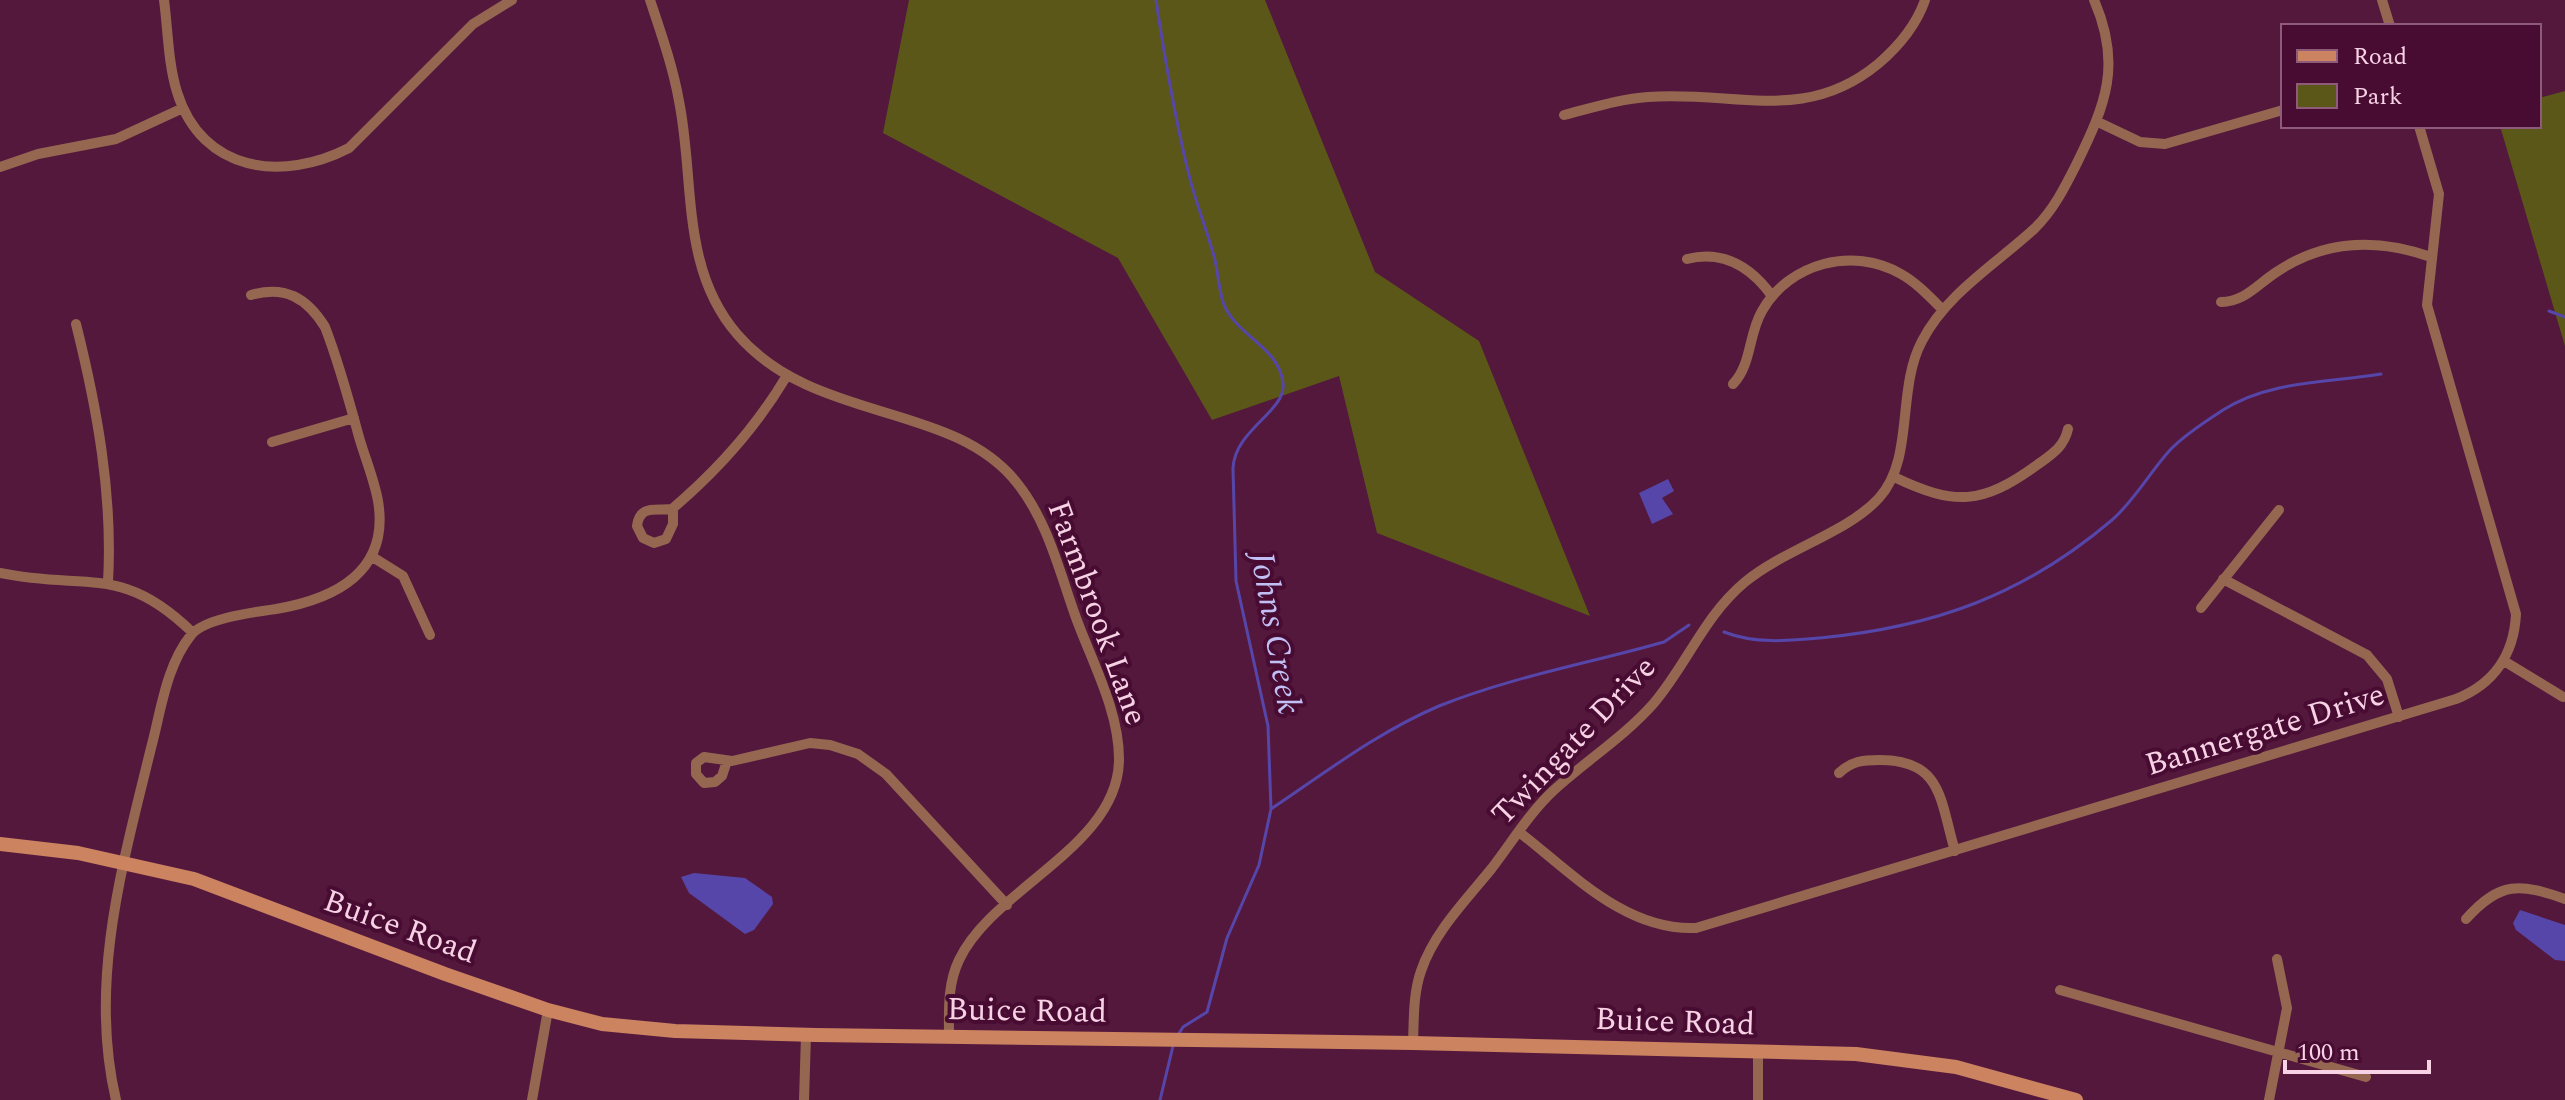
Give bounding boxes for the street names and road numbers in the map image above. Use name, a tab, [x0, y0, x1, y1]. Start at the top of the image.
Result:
street label: Farmbrook Lane	[1034, 494, 1160, 732]
street label: Twingate Drive	[1480, 645, 1668, 837]
street label: Bannergate Drive	[2139, 670, 2391, 790]
street label: Buice Road	[316, 877, 484, 977]
street label: Buice Road	[947, 985, 1107, 1037]
street label: Buice Road	[1594, 995, 1756, 1049]

